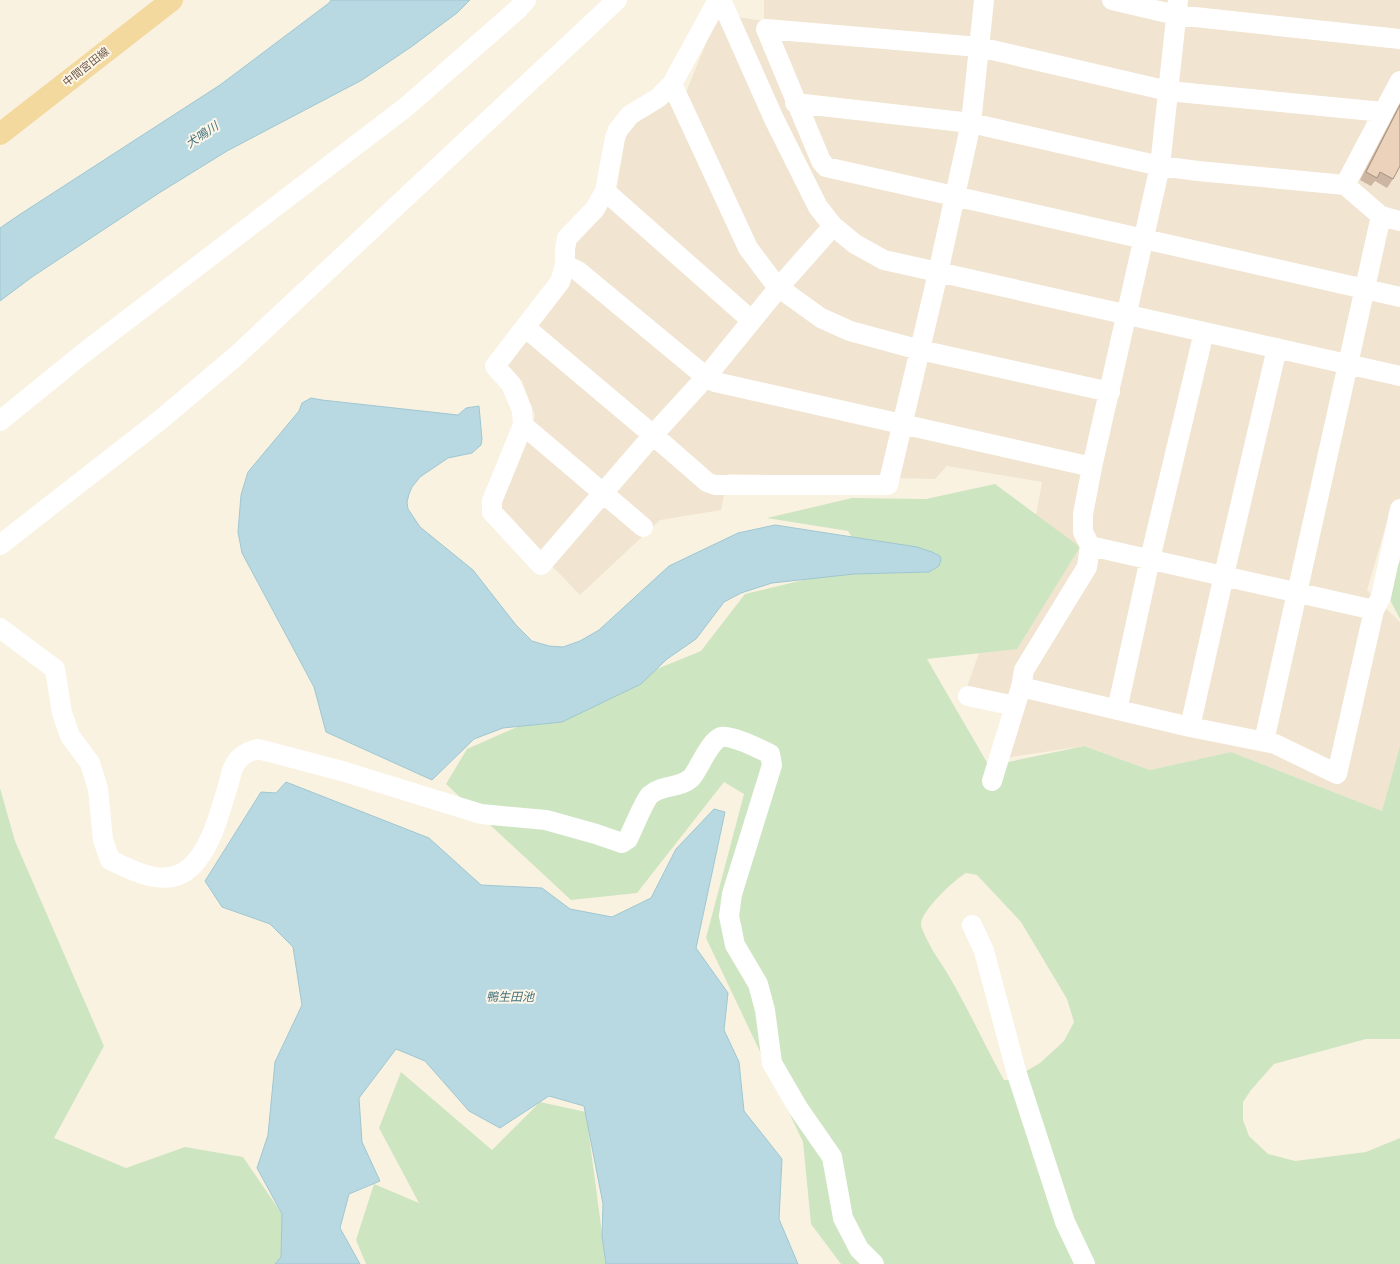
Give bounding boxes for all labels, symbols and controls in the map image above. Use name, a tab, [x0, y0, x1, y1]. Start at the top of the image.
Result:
street label: 中間宮田線	[60, 44, 112, 90]
water label: 犬鳴川	[183, 117, 223, 152]
water label: 鴨生田池	[486, 989, 535, 1005]

